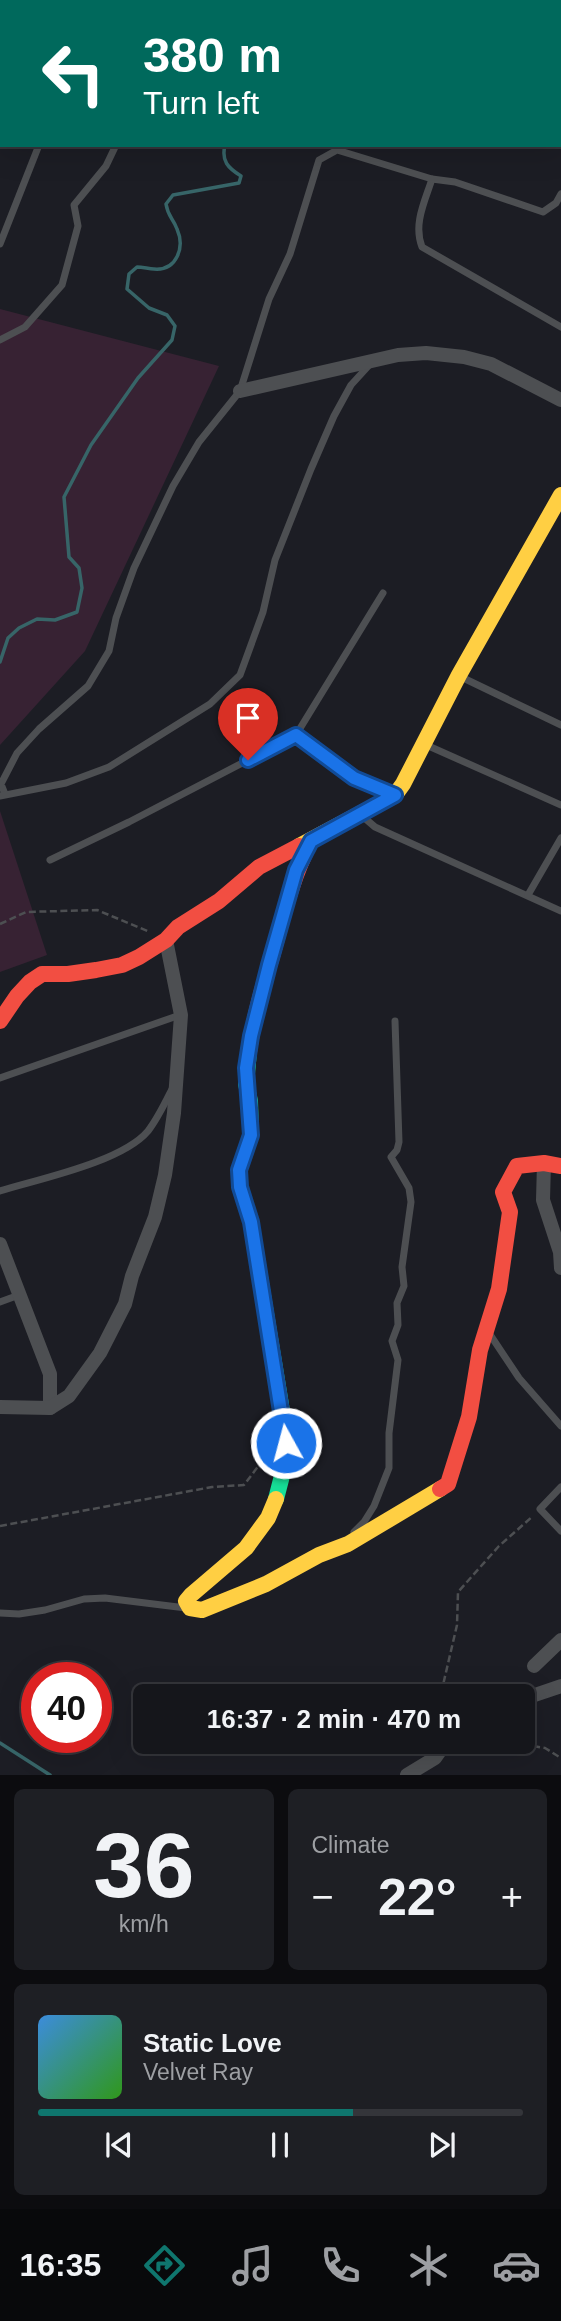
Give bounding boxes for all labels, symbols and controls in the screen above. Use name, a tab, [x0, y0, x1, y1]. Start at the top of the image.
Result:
icon: left	[28, 28, 119, 119]
text: 380 m	[143, 28, 282, 82]
text: Turn left	[143, 85, 259, 121]
pin	[218, 688, 278, 760]
icon: arrive	[229, 699, 267, 737]
position arrow	[249, 1406, 323, 1480]
speed limit sign: 40	[21, 1662, 112, 1753]
text: 16:37 · 2 min · 470 m	[207, 1704, 461, 1734]
text: 36	[93, 1815, 194, 1916]
text: Climate	[312, 1832, 389, 1858]
text: 22°	[378, 1868, 457, 1926]
text: −	[312, 1876, 334, 1918]
text: +	[501, 1876, 523, 1918]
text: km/h	[119, 1911, 169, 1937]
text: Static Love	[143, 2028, 282, 2058]
text: Velvet Ray	[143, 2059, 253, 2085]
icon: previous	[100, 2126, 138, 2164]
icon: pause	[261, 2126, 299, 2164]
icon: next	[423, 2126, 461, 2164]
icon: directions	[140, 2241, 189, 2290]
icon: music	[228, 2241, 277, 2290]
icon: phone	[316, 2241, 365, 2290]
icon: climate	[404, 2241, 453, 2290]
icon: car	[492, 2241, 541, 2290]
text: 16:35	[20, 2247, 101, 2283]

